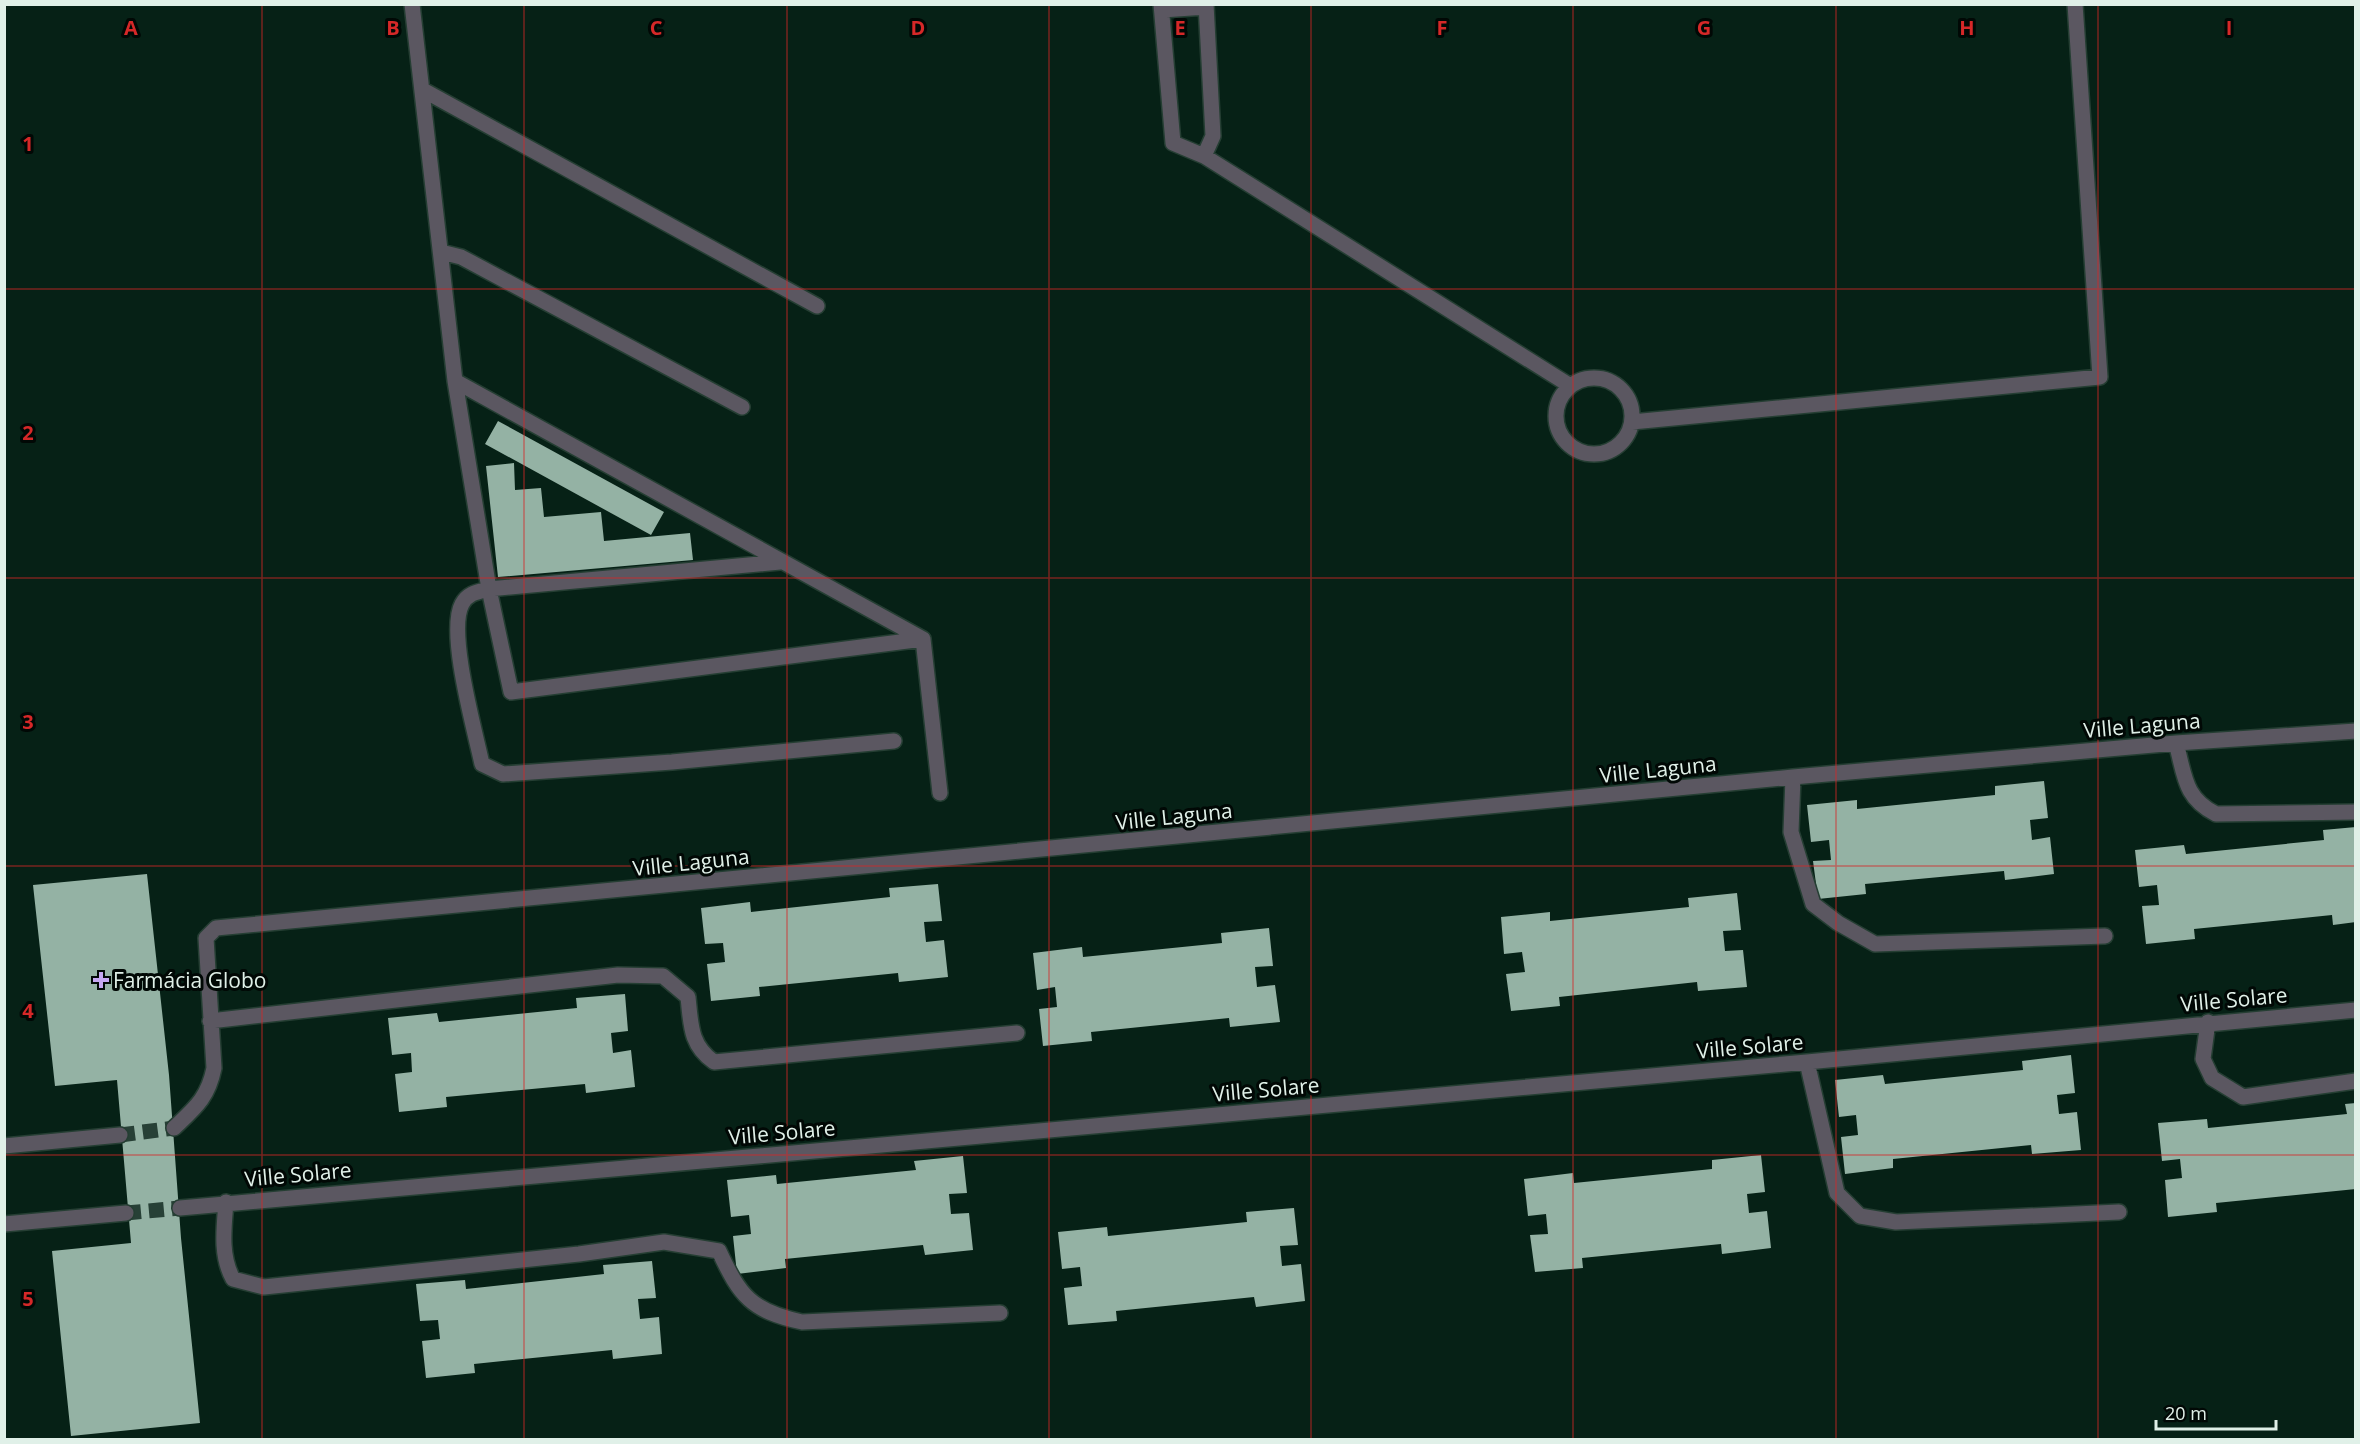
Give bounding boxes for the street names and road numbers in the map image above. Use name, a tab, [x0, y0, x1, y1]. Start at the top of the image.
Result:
street label: Ville Laguna	[2082, 706, 2202, 744]
street label: Ville Laguna	[1598, 749, 1718, 789]
street label: Ville Laguna	[1114, 796, 1234, 836]
street label: Ville Laguna	[631, 842, 751, 882]
street label: Ville Solare	[2179, 980, 2289, 1018]
street label: Ville Solare	[1695, 1027, 1805, 1065]
street label: Ville Solare	[1211, 1070, 1321, 1108]
street label: Ville Solare	[727, 1113, 837, 1151]
street label: Ville Solare	[243, 1155, 353, 1193]

